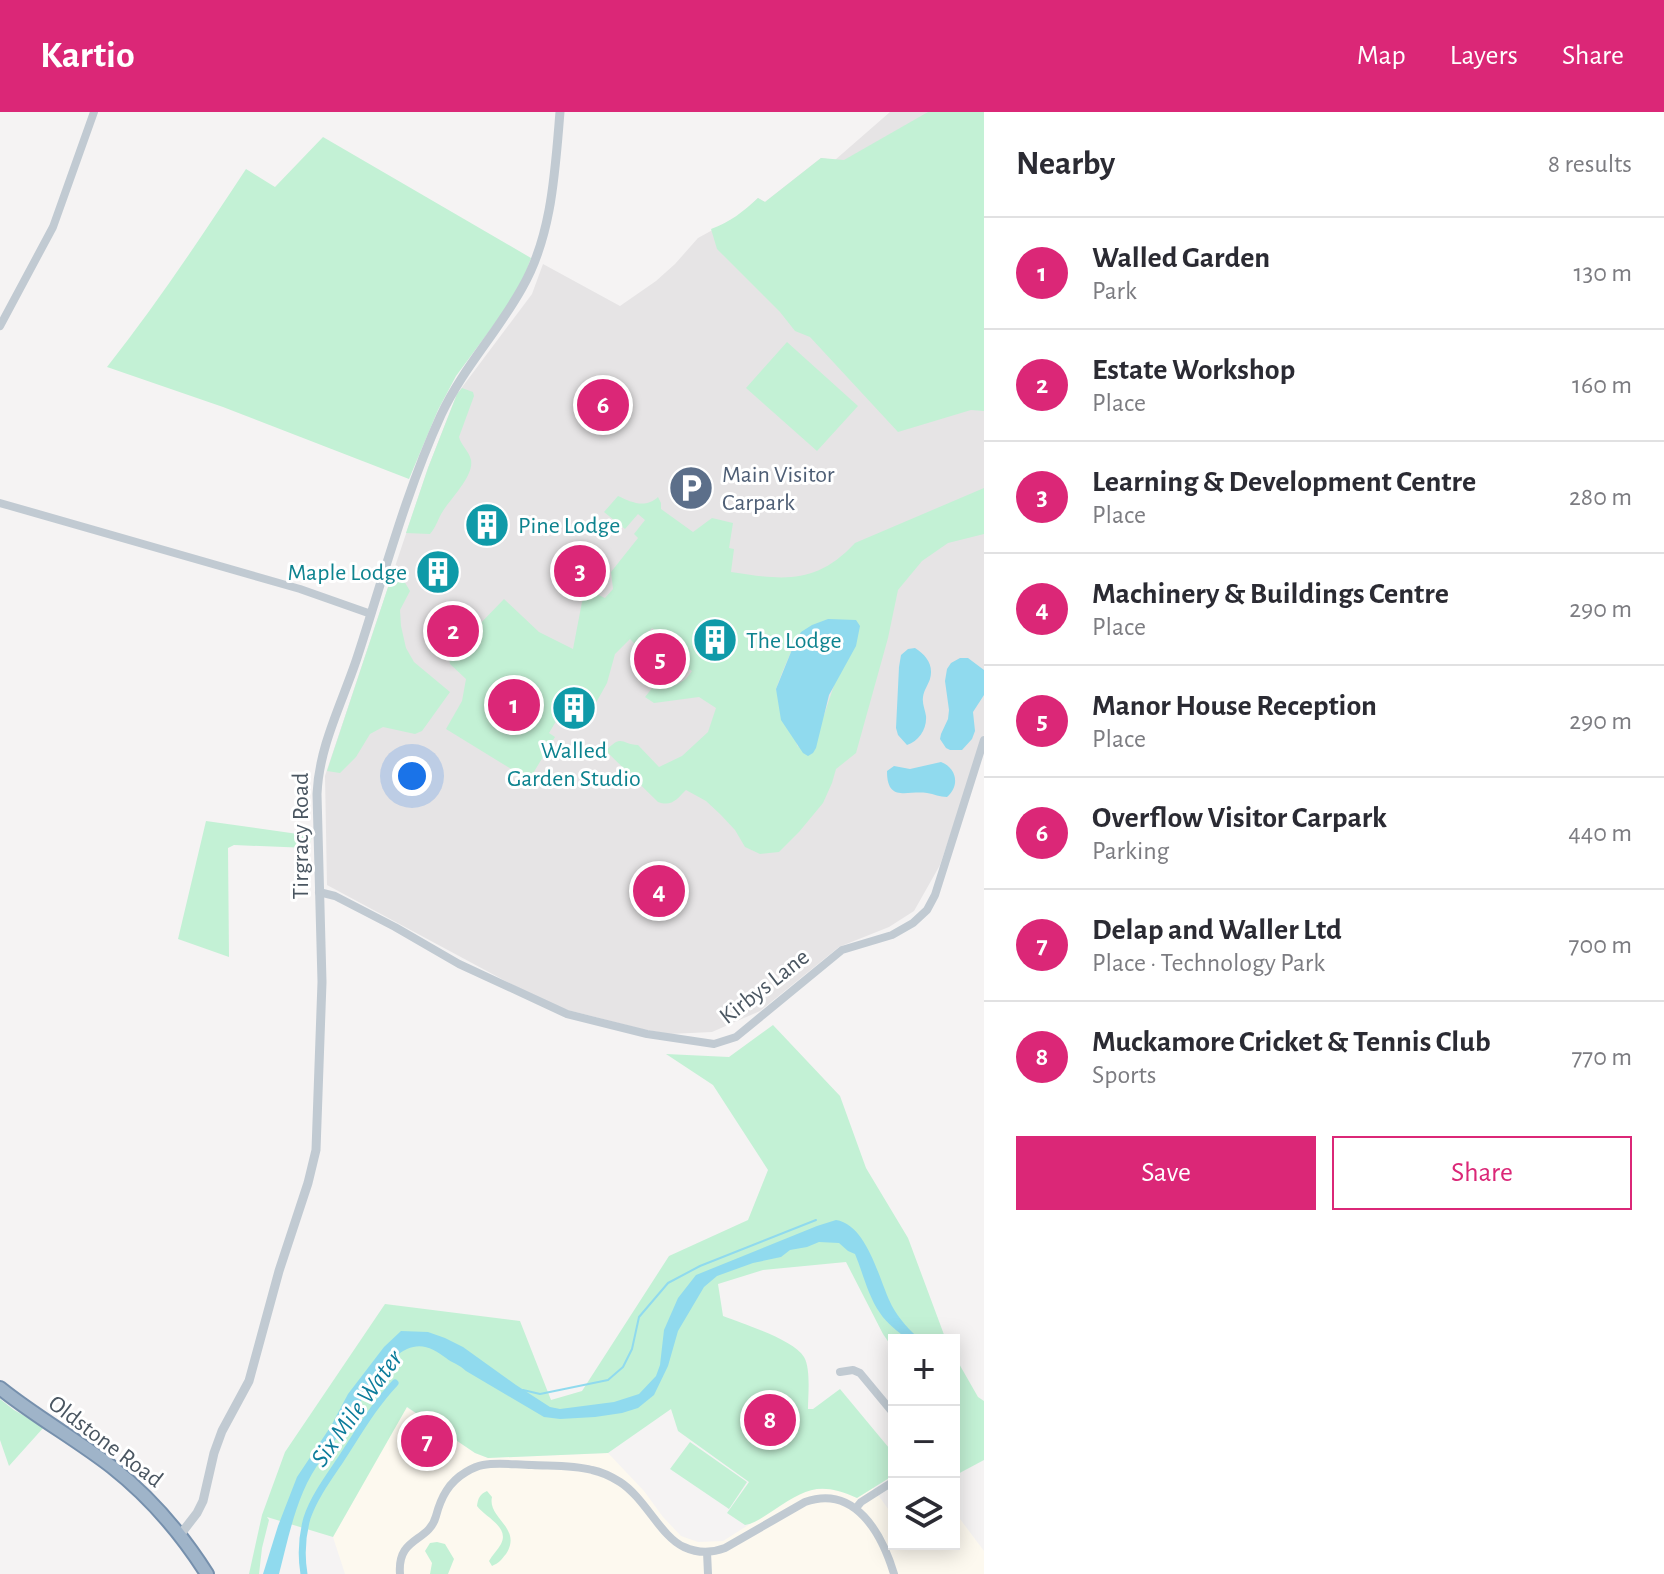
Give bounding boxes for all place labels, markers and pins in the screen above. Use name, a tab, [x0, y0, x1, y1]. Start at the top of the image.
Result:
pin: 6	[577, 375, 629, 435]
place label: Main Visitor Carpark	[722, 463, 835, 515]
parking icon: Main Visitor Carpark	[667, 464, 715, 512]
building icon: Pine Lodge	[463, 501, 511, 549]
place label: Pine Lodge	[518, 514, 620, 538]
pin: 3	[554, 541, 606, 601]
building icon: Maple Lodge	[414, 548, 462, 596]
place label: Maple Lodge	[287, 561, 407, 585]
pin: 2	[427, 601, 479, 661]
building icon: The Lodge	[691, 616, 739, 664]
pin: 5	[634, 629, 686, 689]
place label: The Lodge	[746, 629, 842, 653]
pin: 1	[488, 675, 540, 735]
building icon: Walled Garden Studio	[550, 684, 598, 732]
place label: Walled Garden Studio	[507, 739, 641, 791]
pin: 4	[633, 861, 685, 921]
pin: 8	[744, 1390, 796, 1450]
pin: 7	[401, 1411, 453, 1471]

